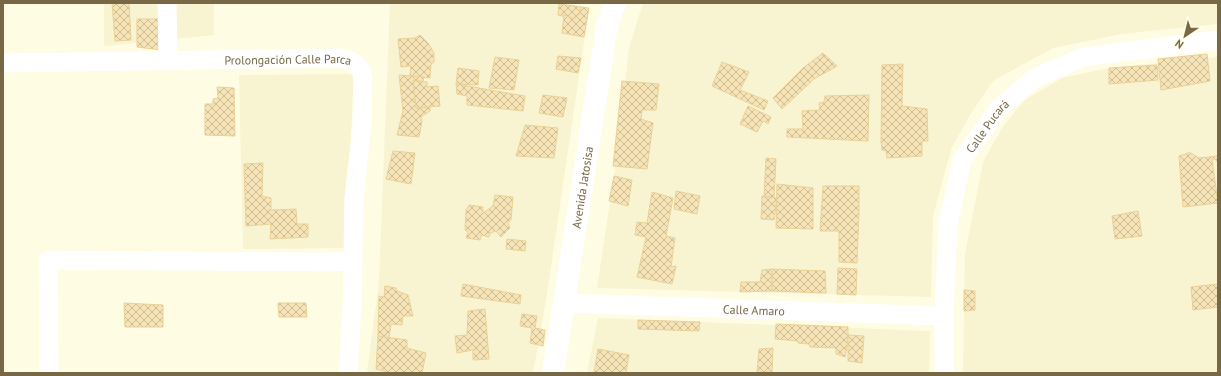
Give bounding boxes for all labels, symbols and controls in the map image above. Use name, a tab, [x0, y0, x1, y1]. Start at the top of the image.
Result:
north arrow	[1165, 16, 1205, 56]
text: N	[1172, 36, 1186, 52]
street label: Prolongación Calle Parca	[224, 50, 353, 68]
street label: Calle Pucará	[962, 96, 1012, 156]
street label: Avenida Jatosisa	[568, 145, 596, 229]
street label: Calle Amaro	[723, 301, 785, 318]

